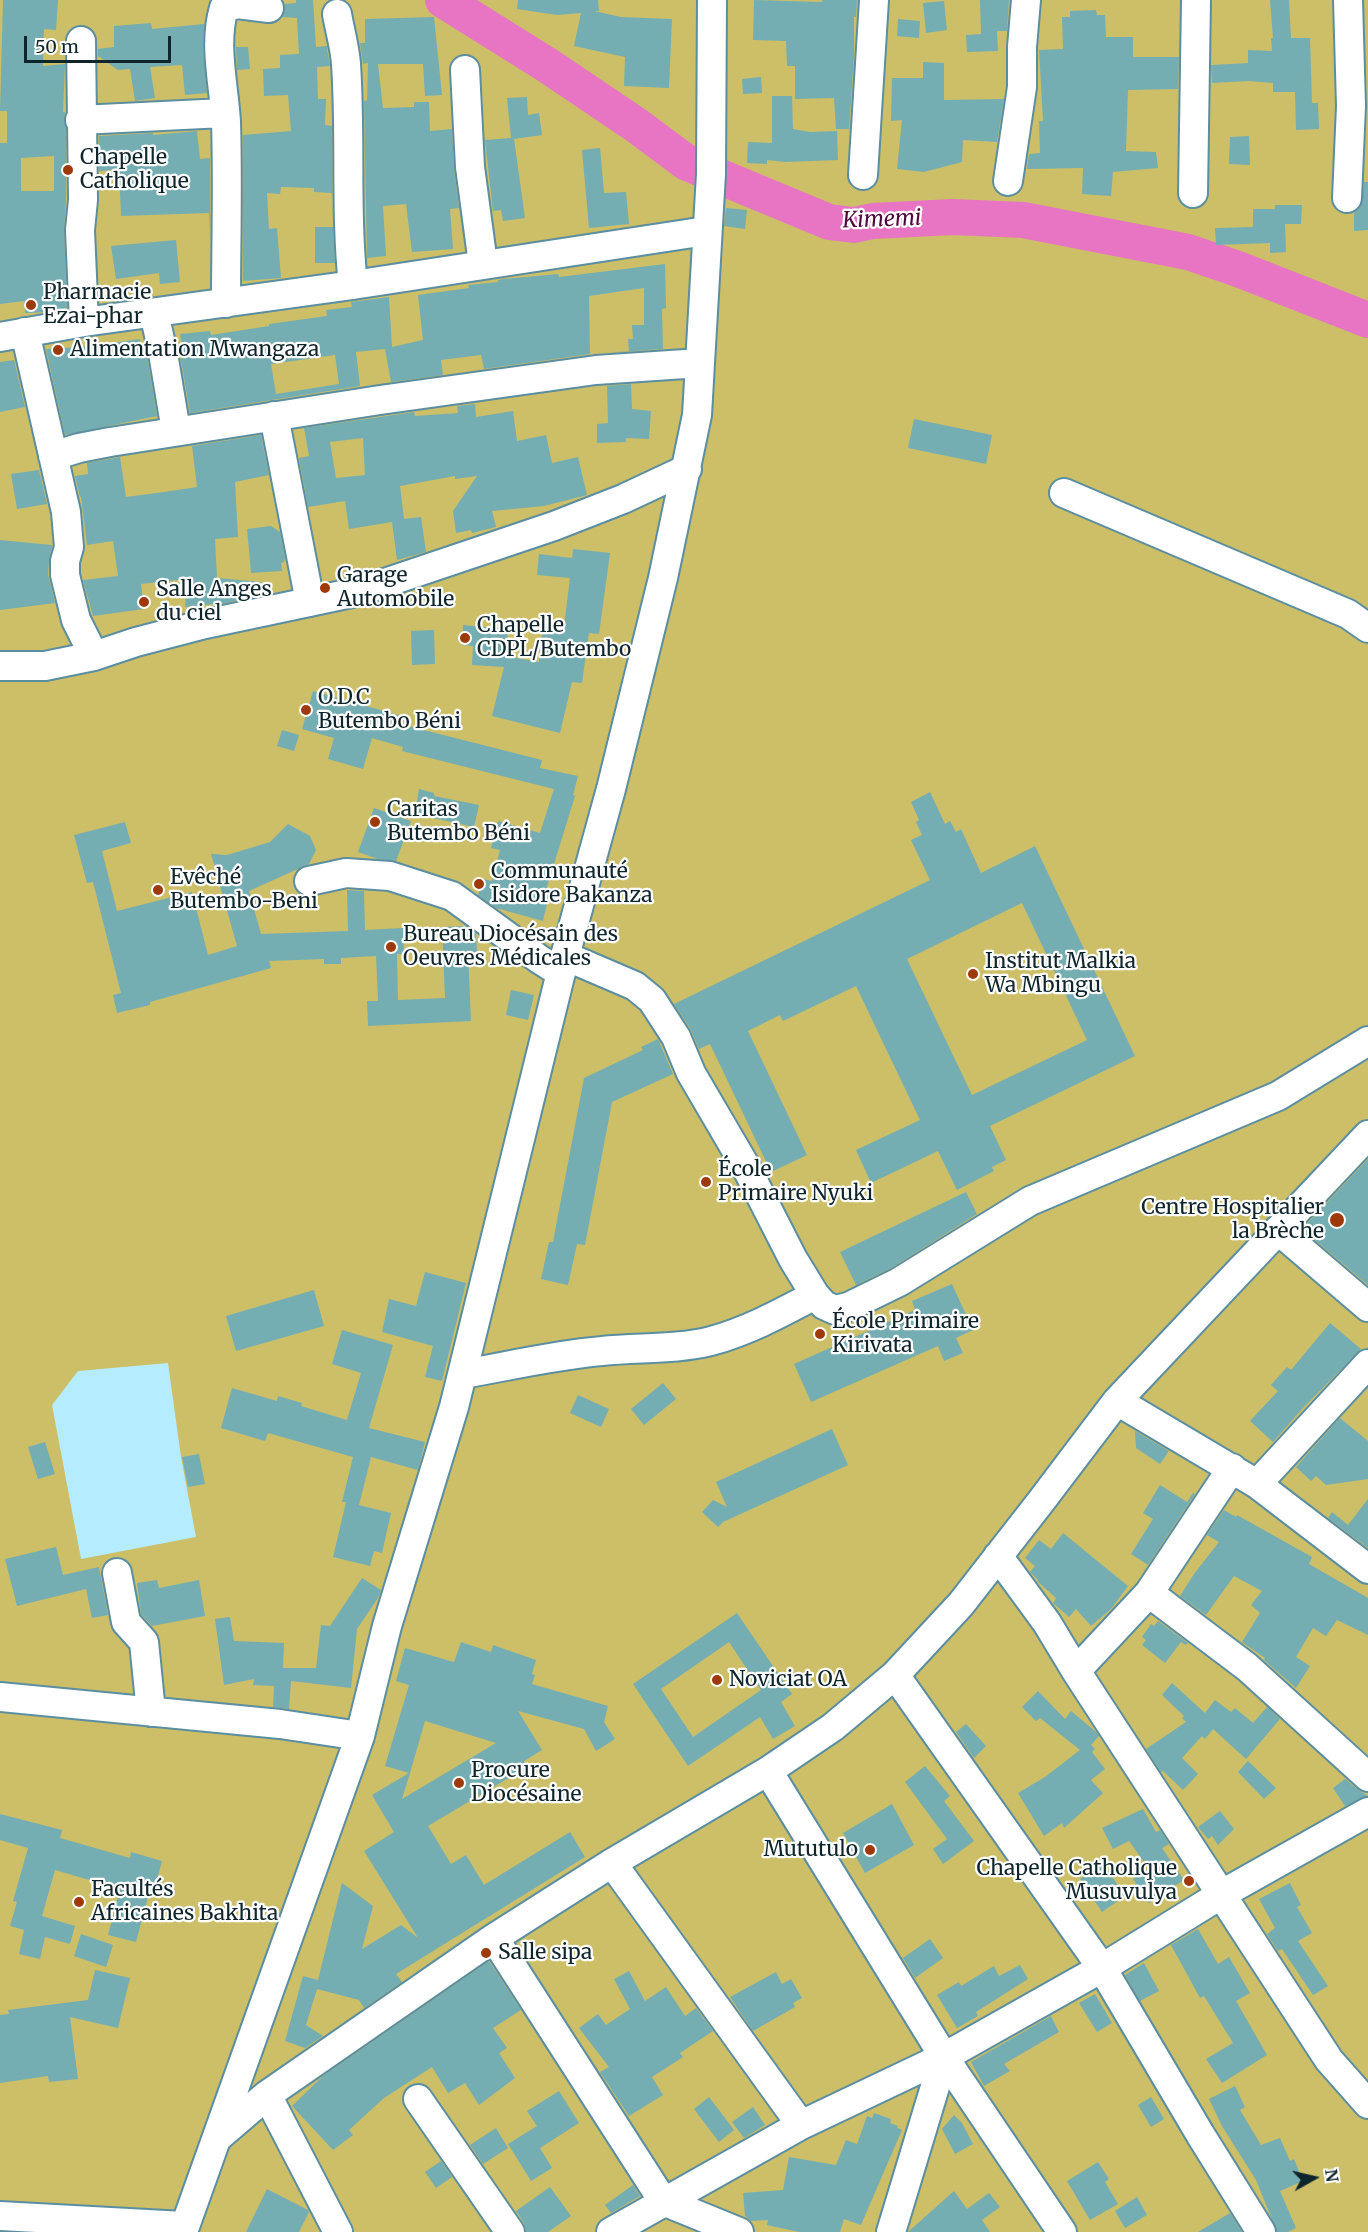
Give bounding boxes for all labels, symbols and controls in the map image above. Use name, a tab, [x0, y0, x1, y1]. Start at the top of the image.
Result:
scale bar	[27, 24, 174, 62]
text: 50 m	[35, 35, 79, 58]
place label: Chapelle Catholique	[80, 145, 189, 195]
marker: Chapelle Catholique	[61, 163, 75, 177]
water label: Kimemi	[842, 205, 922, 235]
place label: Pharmacie Ezai-phar	[43, 280, 151, 330]
marker: Pharmacie Ezai-phar	[24, 298, 38, 312]
place label: Alimentation Mwangaza	[70, 337, 319, 363]
marker: Alimentation Mwangaza	[51, 343, 65, 357]
place label: Garage Automobile	[337, 563, 454, 613]
place label: Salle Anges du ciel	[156, 577, 272, 627]
marker: Garage Automobile	[318, 581, 332, 595]
marker: Salle Anges du ciel	[137, 595, 151, 609]
place label: Chapelle CDPL/Butembo	[477, 613, 631, 663]
marker: Chapelle CDPL/Butembo	[458, 631, 472, 645]
place label: O.D.C Butembo Béni	[318, 685, 461, 735]
marker: O.D.C Butembo Béni	[299, 703, 313, 717]
place label: Caritas Butembo Béni	[387, 797, 530, 847]
marker: Caritas Butembo Béni	[368, 815, 382, 829]
place label: Communauté Isidore Bakanza	[491, 859, 653, 909]
place label: Evêché Butembo-Beni	[170, 865, 318, 915]
marker: Communauté Isidore Bakanza	[472, 877, 486, 891]
marker: Evêché Butembo-Beni	[151, 883, 165, 897]
place label: Bureau Diocésain des Oeuvres Médicales	[403, 922, 618, 972]
marker: Bureau Diocésain des Oeuvres Médicales	[384, 940, 398, 954]
place label: Institut Malkia Wa Mbingu	[985, 949, 1136, 999]
marker: Institut Malkia Wa Mbingu	[966, 967, 980, 981]
place label: École Primaire Nyuki	[718, 1157, 873, 1207]
marker: École Primaire Nyuki	[699, 1175, 713, 1189]
place label: Centre Hospitalier la Brèche	[1141, 1195, 1324, 1245]
marker: Centre Hospitalier la Brèche	[1328, 1211, 1346, 1229]
place label: École Primaire Kirivata	[832, 1309, 979, 1359]
marker: École Primaire Kirivata	[813, 1327, 827, 1341]
place label: Noviciat OA	[729, 1667, 847, 1693]
marker: Noviciat OA	[710, 1673, 724, 1687]
place label: Procure Diocésaine	[471, 1758, 582, 1808]
marker: Procure Diocésaine	[452, 1776, 466, 1790]
place label: Mututulo	[764, 1837, 858, 1863]
marker: Mututulo	[863, 1843, 877, 1857]
place label: Chapelle Catholique Musuvulya	[976, 1856, 1177, 1906]
marker: Chapelle Catholique Musuvulya	[1182, 1874, 1196, 1888]
place label: Facultés Africaines Bakhita	[91, 1877, 278, 1927]
marker: Facultés Africaines Bakhita	[72, 1895, 86, 1909]
place label: Salle sipa	[498, 1940, 592, 1966]
marker: Salle sipa	[479, 1946, 493, 1960]
north arrow	[1284, 2148, 1344, 2208]
text: N	[1321, 2168, 1343, 2183]

